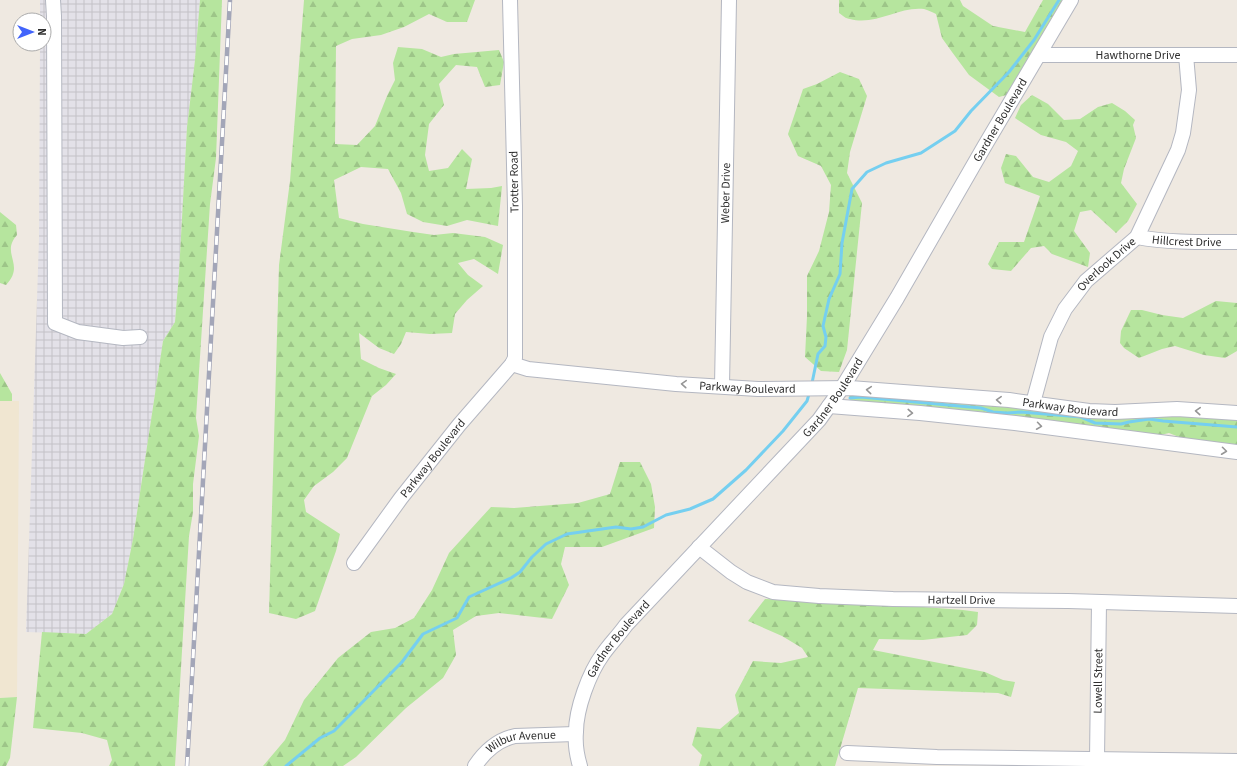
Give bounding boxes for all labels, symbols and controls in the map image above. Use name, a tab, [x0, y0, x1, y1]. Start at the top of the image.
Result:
north arrow	[12, 12, 52, 52]
text: N	[34, 28, 49, 36]
street label: Hawthorne Drive	[1096, 47, 1180, 64]
street label: Gardner Boulevard	[969, 75, 1032, 165]
street label: Trotter Road	[505, 151, 524, 213]
street label: Weber Drive	[717, 163, 735, 223]
street label: Hillcrest Drive	[1151, 231, 1222, 251]
street label: Overlook Drive	[1073, 234, 1140, 295]
street label: Gardner Boulevard	[799, 354, 868, 441]
street label: Parkway Boulevard	[699, 377, 796, 398]
one-way arrow	[681, 380, 687, 388]
one-way arrow	[866, 385, 872, 394]
street label: Parkway Boulevard	[1021, 394, 1119, 421]
one-way arrow	[996, 395, 1002, 404]
one-way arrow	[1195, 406, 1201, 415]
one-way arrow	[907, 408, 913, 417]
street label: Parkway Boulevard	[396, 415, 470, 502]
one-way arrow	[1036, 421, 1042, 430]
one-way arrow	[1221, 446, 1227, 455]
street label: Hartzell Drive	[928, 591, 995, 609]
street label: Gardner Boulevard	[583, 597, 654, 681]
street label: Lowell Street	[1090, 648, 1107, 714]
street label: Wilbur Avenue	[482, 727, 556, 757]

